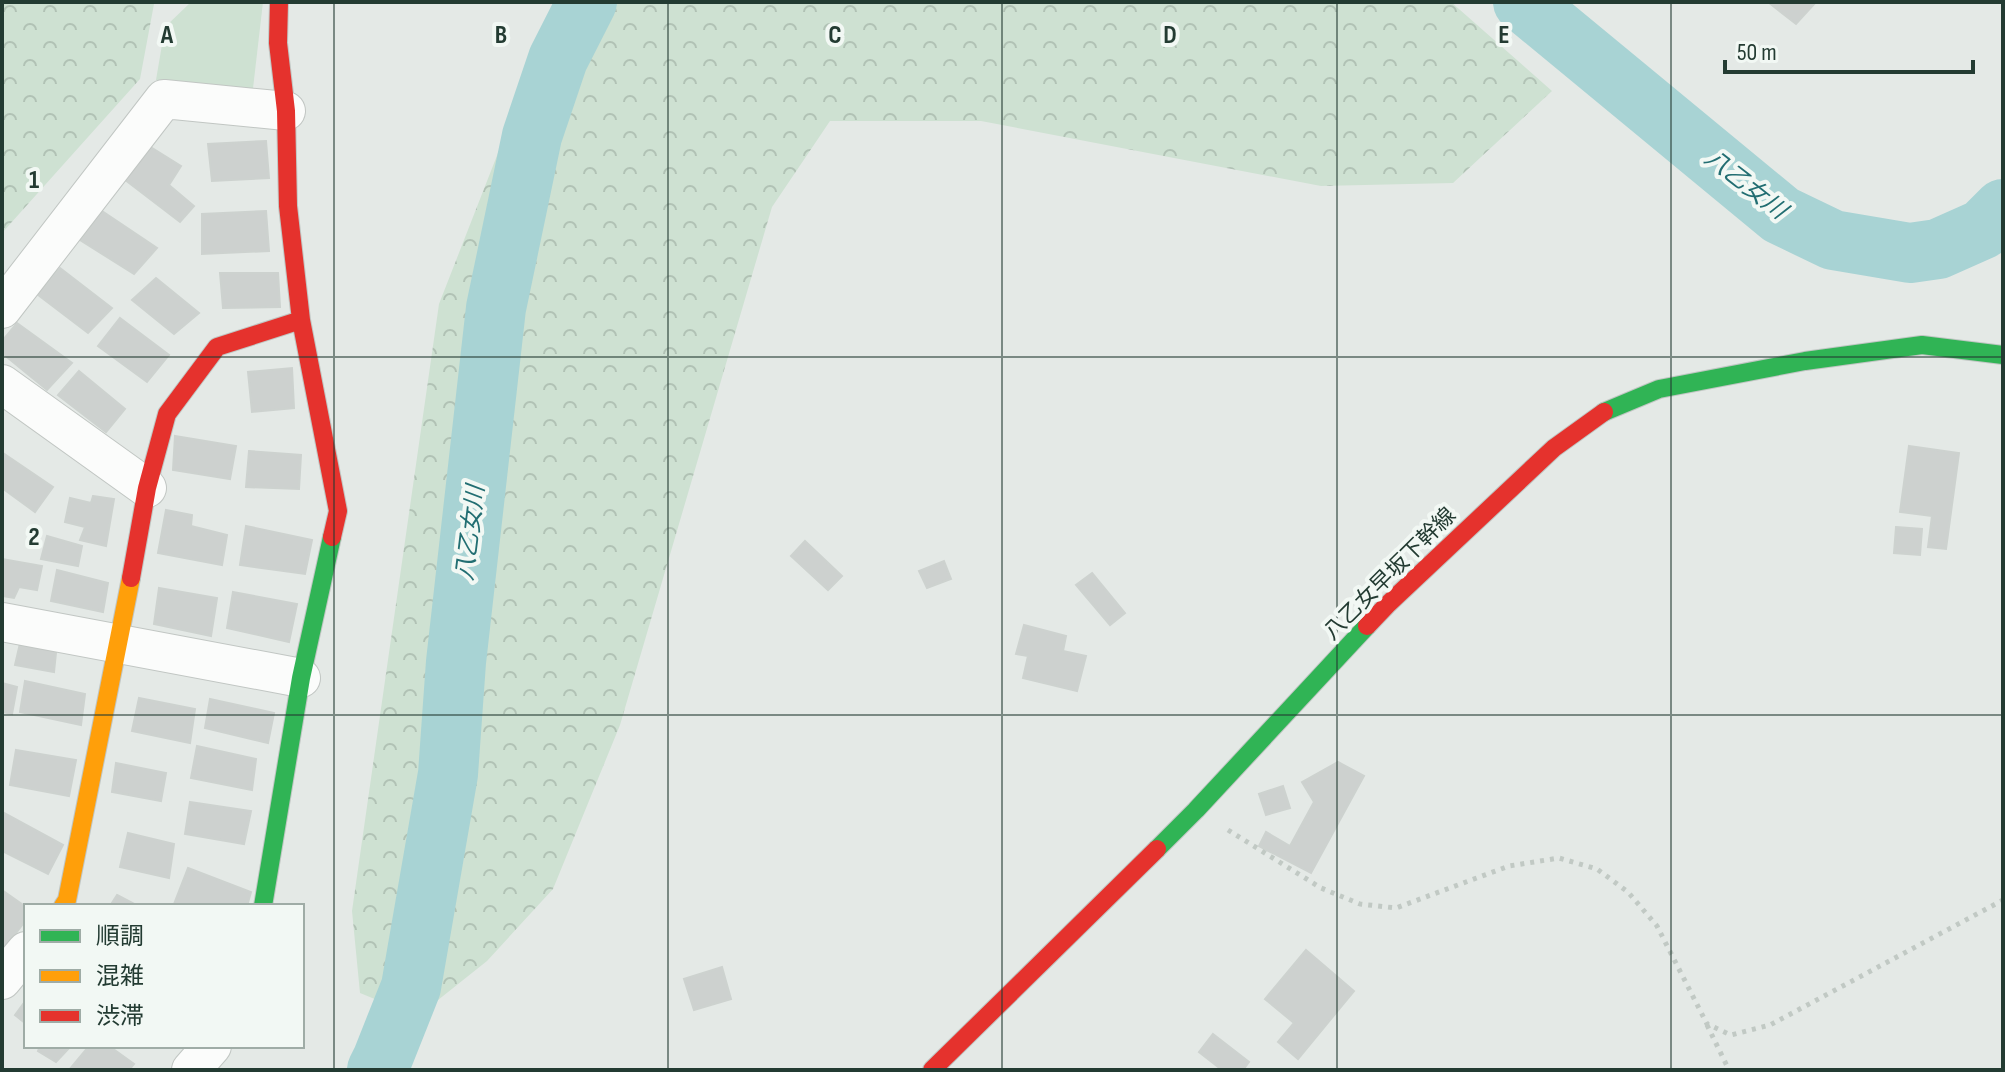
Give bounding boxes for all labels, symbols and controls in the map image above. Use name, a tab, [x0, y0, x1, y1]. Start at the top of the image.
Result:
text: A	[160, 20, 174, 51]
text: B	[495, 20, 507, 51]
text: C	[828, 20, 842, 51]
text: D	[1163, 20, 1177, 51]
text: E	[1498, 20, 1510, 51]
scale bar	[1725, 24, 1973, 74]
text: 50 m	[1737, 38, 1777, 67]
water label: 八乙女川	[1699, 143, 1795, 227]
text: 1	[29, 165, 39, 196]
water label: 八乙女川	[450, 481, 491, 582]
street label: 八乙女早坂下幹線	[1318, 502, 1462, 646]
text: 2	[28, 522, 40, 553]
legend	[24, 904, 304, 1048]
text: 順調	[96, 922, 144, 951]
text: 混雑	[96, 962, 144, 991]
text: 渋滞	[96, 1002, 144, 1031]

